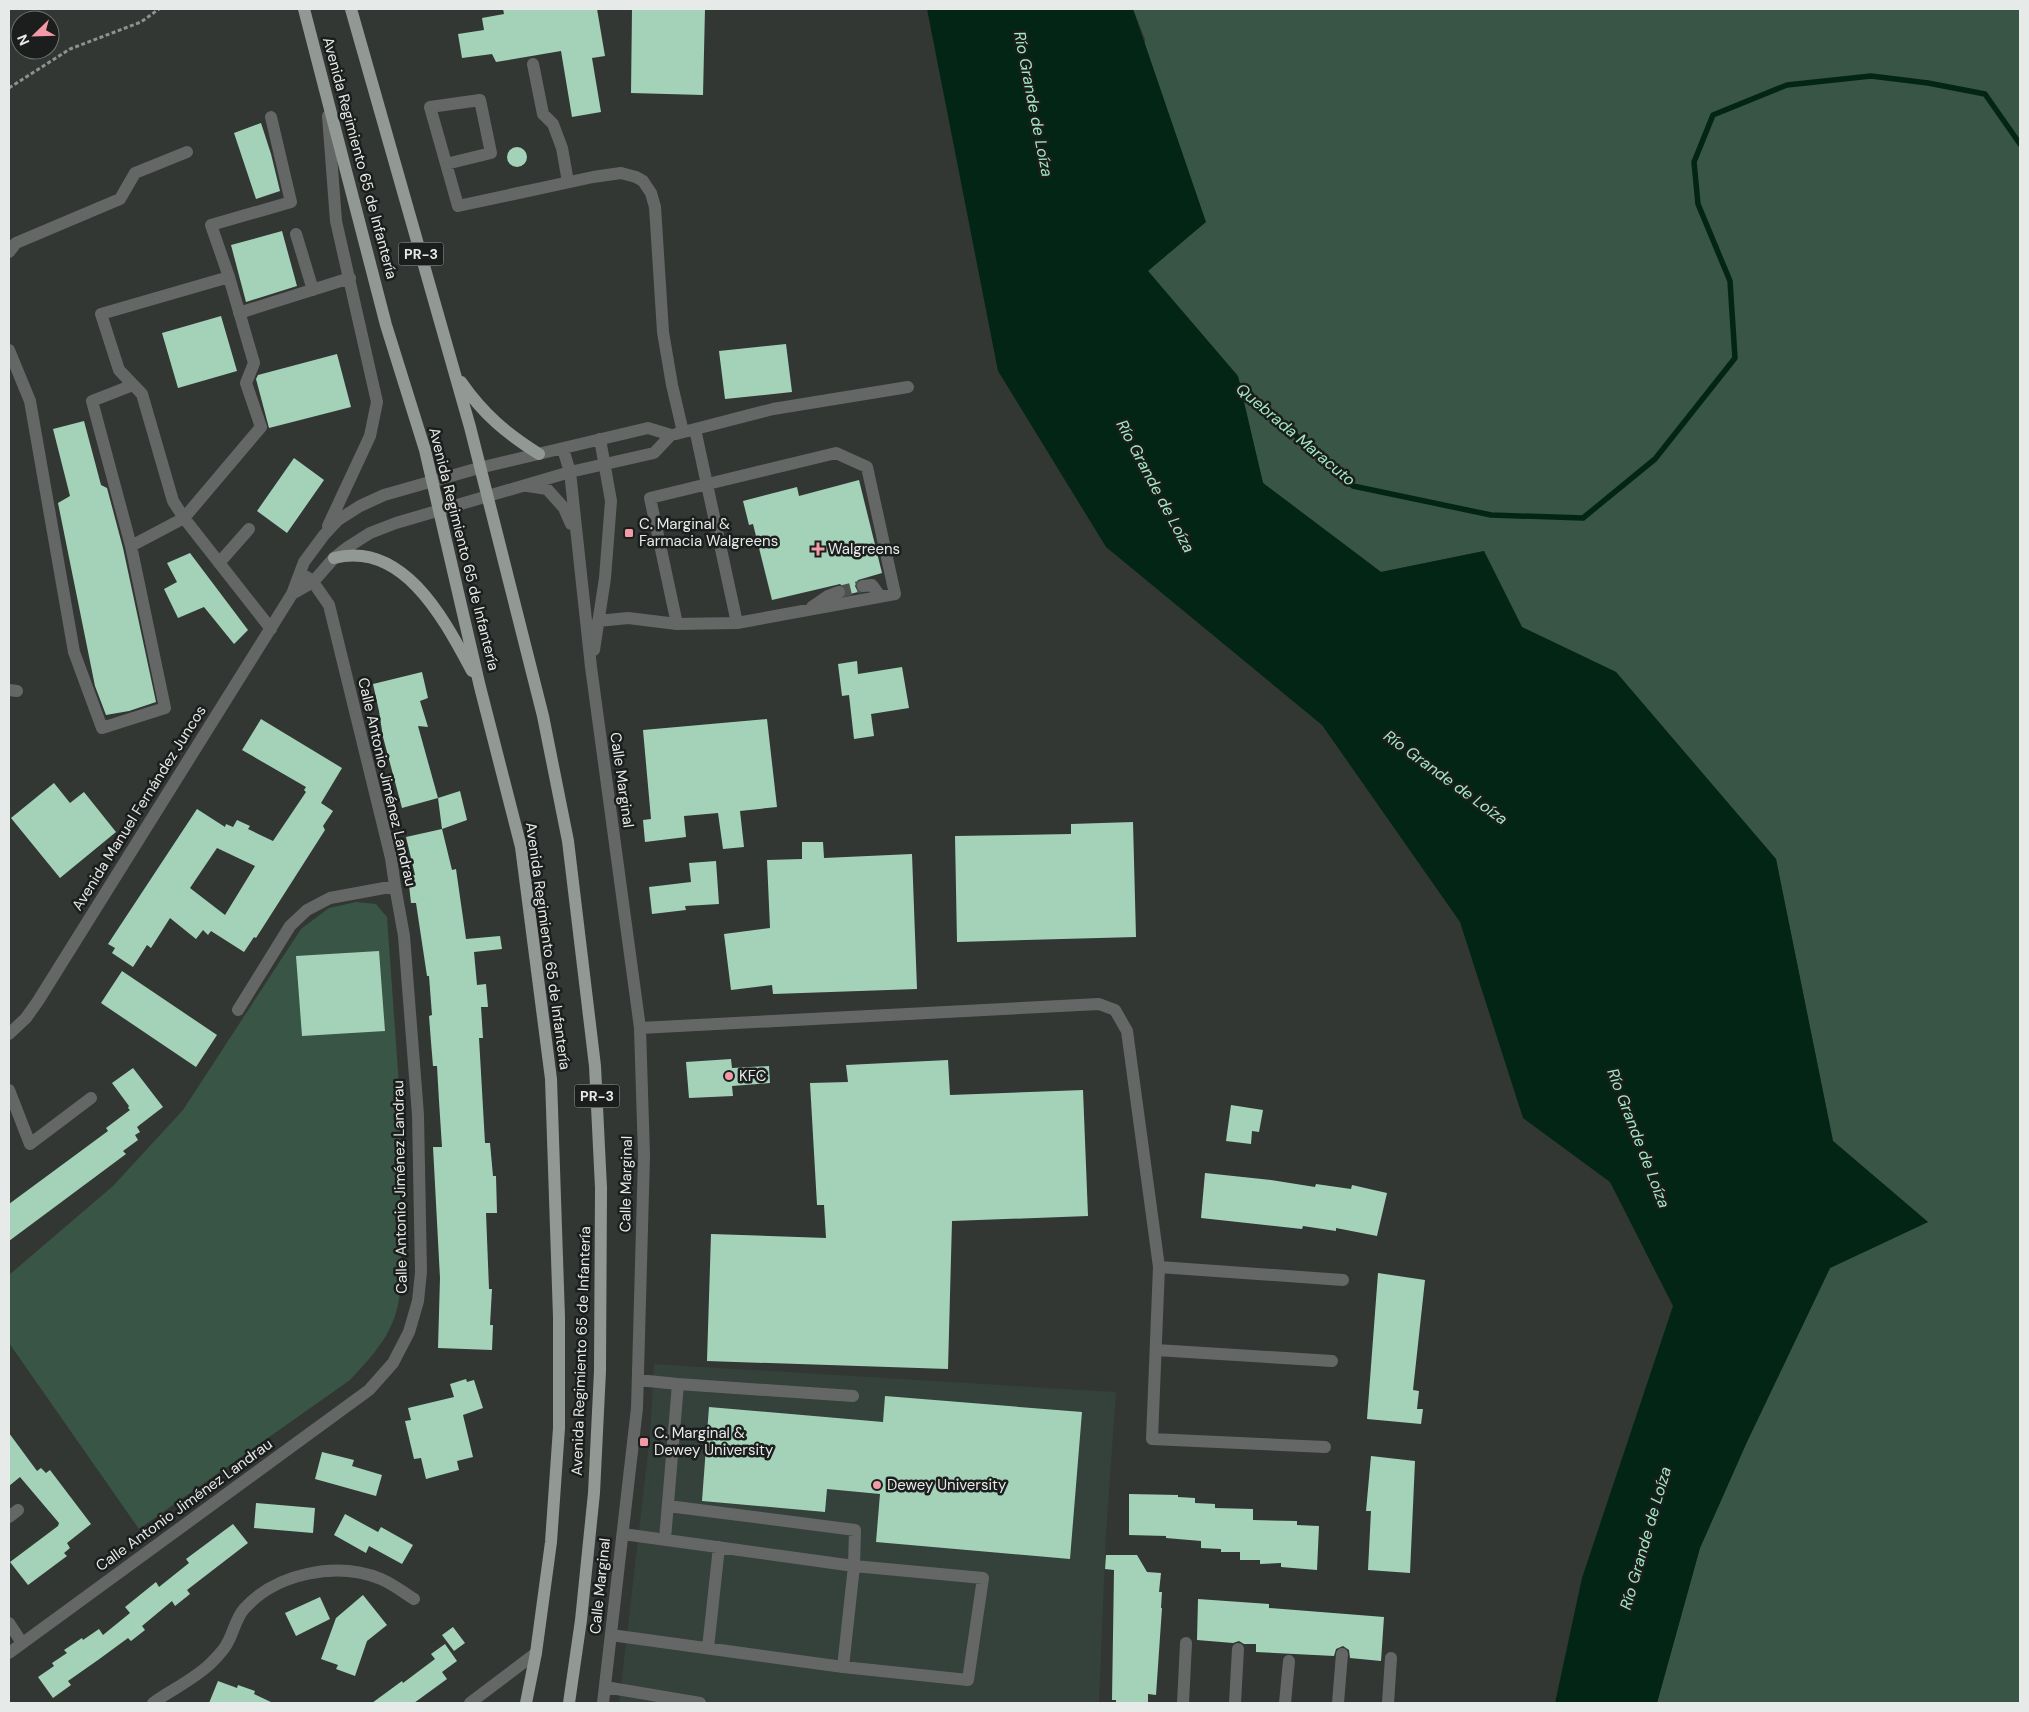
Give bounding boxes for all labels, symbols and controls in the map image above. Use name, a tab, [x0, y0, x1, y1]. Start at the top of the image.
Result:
north arrow	[10, 10, 60, 60]
water label: Río Grande de Loíza	[1009, 29, 1058, 179]
text: N	[13, 32, 33, 48]
street label: Avenida Regimiento 65 de Infantería	[318, 35, 402, 281]
road number: PR-3	[398, 242, 444, 266]
water label: Quebrada Maracuto	[1232, 378, 1360, 491]
water label: Río Grande de Loíza	[1112, 416, 1200, 557]
street label: Avenida Regimiento 65 de Infantería	[424, 425, 504, 673]
place label: C. Marginal & Farmacia Walgreens	[639, 514, 778, 551]
marker: C. Marginal & Farmacia Walgreens	[623, 527, 635, 539]
place label: Walgreens	[828, 539, 900, 559]
marker: Walgreens	[812, 543, 824, 555]
street label: Calle Antonio Jiménez Landrau	[353, 676, 421, 888]
street label: Avenida Manuel Fernández Juncos	[67, 702, 211, 914]
water label: Río Grande de Loíza	[1380, 725, 1512, 829]
street label: Calle Marginal	[605, 731, 639, 829]
street label: Avenida Regimiento 65 de Infantería	[521, 821, 575, 1071]
water label: Río Grande de Loíza	[1602, 1065, 1675, 1211]
place label: KFC	[739, 1066, 767, 1086]
marker: KFC	[723, 1070, 735, 1082]
street label: Calle Antonio Jiménez Landrau	[388, 1080, 412, 1294]
road number: PR-3	[574, 1084, 620, 1108]
street label: Calle Marginal	[615, 1136, 637, 1232]
street label: Avenida Regimiento 65 de Infantería	[567, 1226, 595, 1476]
place label: C. Marginal & Dewey University	[654, 1423, 774, 1460]
street label: Calle Antonio Jiménez Landrau	[92, 1434, 276, 1576]
marker: C. Marginal & Dewey University	[638, 1436, 650, 1448]
water label: Río Grande de Loíza	[1615, 1464, 1676, 1612]
place label: Dewey University	[887, 1475, 1007, 1495]
marker: Dewey University	[871, 1479, 883, 1491]
street label: Calle Marginal	[585, 1537, 615, 1635]

